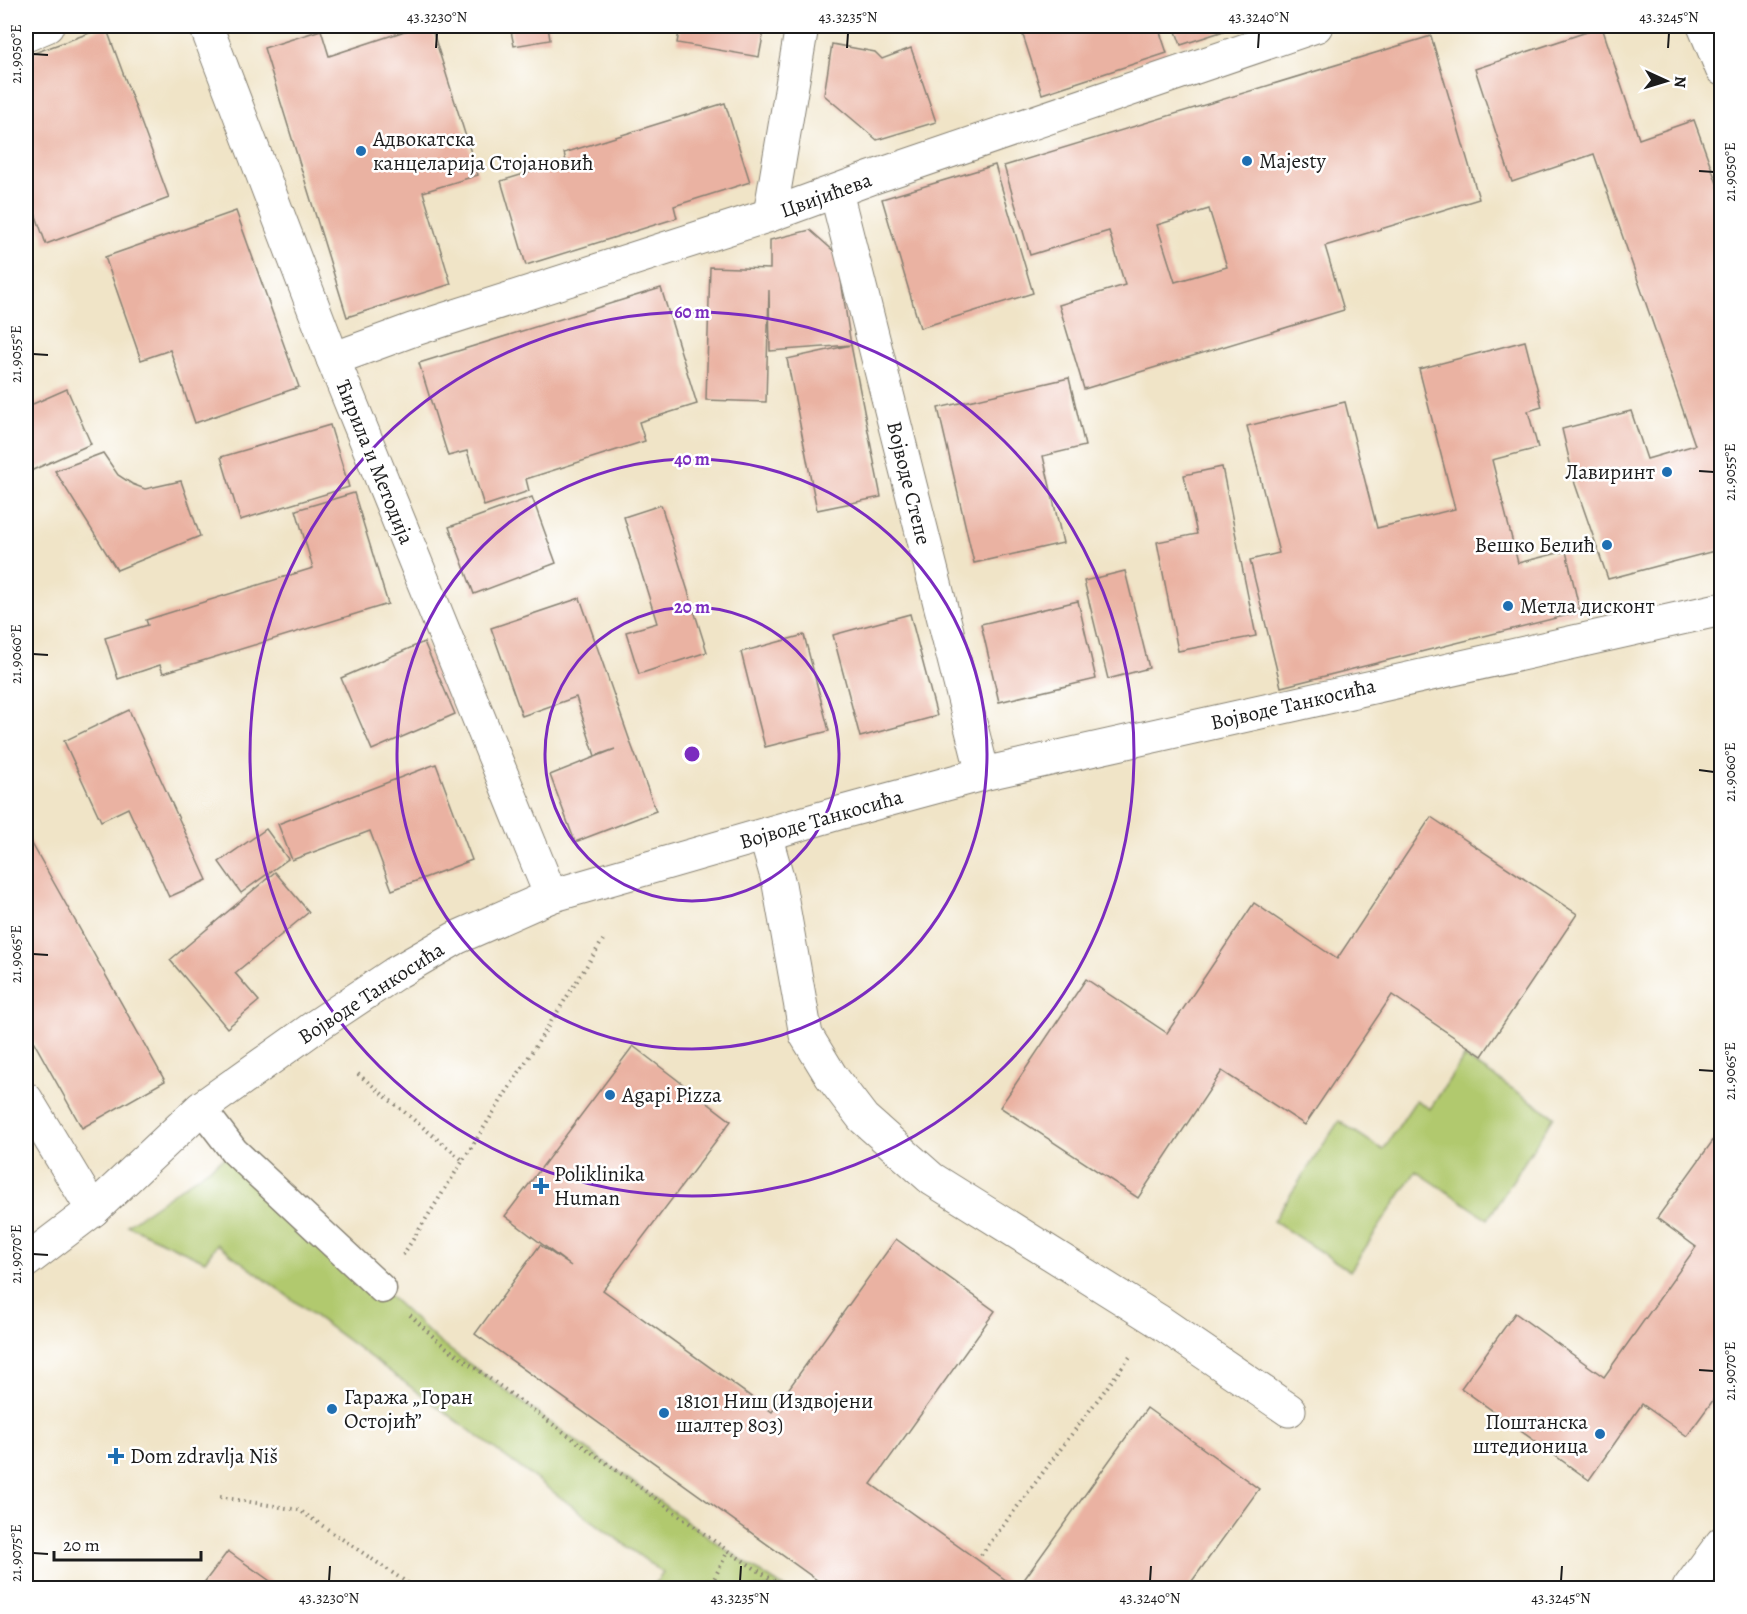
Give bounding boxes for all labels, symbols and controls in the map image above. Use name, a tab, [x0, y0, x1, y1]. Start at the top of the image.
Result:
text: 43.3230°N	[407, 7, 467, 27]
text: 43.3235°N	[819, 7, 878, 27]
text: 43.3240°N	[1228, 7, 1290, 27]
text: 43.3245°N	[1639, 7, 1699, 27]
text: 21.9050°E	[6, 24, 26, 84]
north arrow	[1636, 51, 1696, 111]
text: N	[1669, 75, 1691, 89]
place label: Адвокатска канцеларија Стојановић	[372, 125, 594, 177]
text: 21.9050°E	[1720, 142, 1740, 202]
marker: Адвокатска канцеларија Стојановић	[354, 144, 368, 158]
place label: Majesty	[1259, 147, 1326, 175]
marker: Majesty	[1240, 154, 1254, 168]
street label: Цвијићева	[776, 165, 876, 224]
text: 60 m	[674, 300, 710, 324]
text: 21.9055°E	[6, 325, 26, 383]
street label: Ћирила и Методија	[329, 376, 421, 549]
street label: Војводе Степе	[880, 418, 938, 548]
text: 21.9055°E	[1720, 443, 1740, 501]
text: 40 m	[674, 447, 710, 471]
place label: Лавиринт	[1565, 458, 1655, 486]
marker: Лавиринт	[1660, 465, 1674, 479]
place label: Вешко Белић	[1475, 531, 1595, 559]
marker: Вешко Белић	[1600, 538, 1614, 552]
place label: Метла дисконт	[1520, 592, 1655, 620]
text: 20 m	[674, 595, 710, 619]
marker: Метла дисконт	[1501, 599, 1515, 613]
text: 21.9060°E	[6, 624, 26, 684]
street label: Војводе Танкосића	[1208, 671, 1379, 737]
text: 21.9060°E	[1720, 742, 1740, 802]
centre of rings	[682, 744, 702, 764]
street label: Војводе Танкосића	[736, 782, 906, 856]
text: 21.9065°E	[6, 925, 26, 983]
street label: Војводе Танкосића	[293, 935, 450, 1051]
text: 21.9065°E	[1720, 1042, 1740, 1100]
place label: Agapi Pizza	[621, 1081, 722, 1109]
marker: Agapi Pizza	[603, 1088, 617, 1102]
place label: Poliklinika Human	[554, 1160, 645, 1212]
marker: Poliklinika Human	[532, 1177, 550, 1195]
text: 21.9070°E	[6, 1224, 26, 1284]
text: 21.9070°E	[1720, 1341, 1740, 1401]
place label: Гаража „Горан Остојић”	[344, 1383, 473, 1435]
place label: 18101 Ниш (Издвојени шалтер 803)	[676, 1387, 873, 1439]
marker: Гаража „Горан Остојић”	[325, 1402, 339, 1416]
marker: 18101 Ниш (Издвојени шалтер 803)	[657, 1406, 671, 1420]
place label: Поштанска штедионица	[1473, 1408, 1588, 1460]
marker: Поштанска штедионица	[1593, 1427, 1607, 1441]
place label: Dom zdravlja Niš	[130, 1442, 278, 1470]
marker: Dom zdravlja Niš	[107, 1447, 125, 1465]
text: 21.9075°E	[6, 1524, 26, 1582]
scale bar	[54, 1524, 201, 1562]
text: 20 m	[63, 1533, 100, 1557]
text: 43.3230°N	[299, 1588, 359, 1608]
text: 43.3235°N	[711, 1588, 770, 1608]
text: 43.3240°N	[1119, 1588, 1181, 1608]
text: 43.3245°N	[1531, 1588, 1591, 1608]

